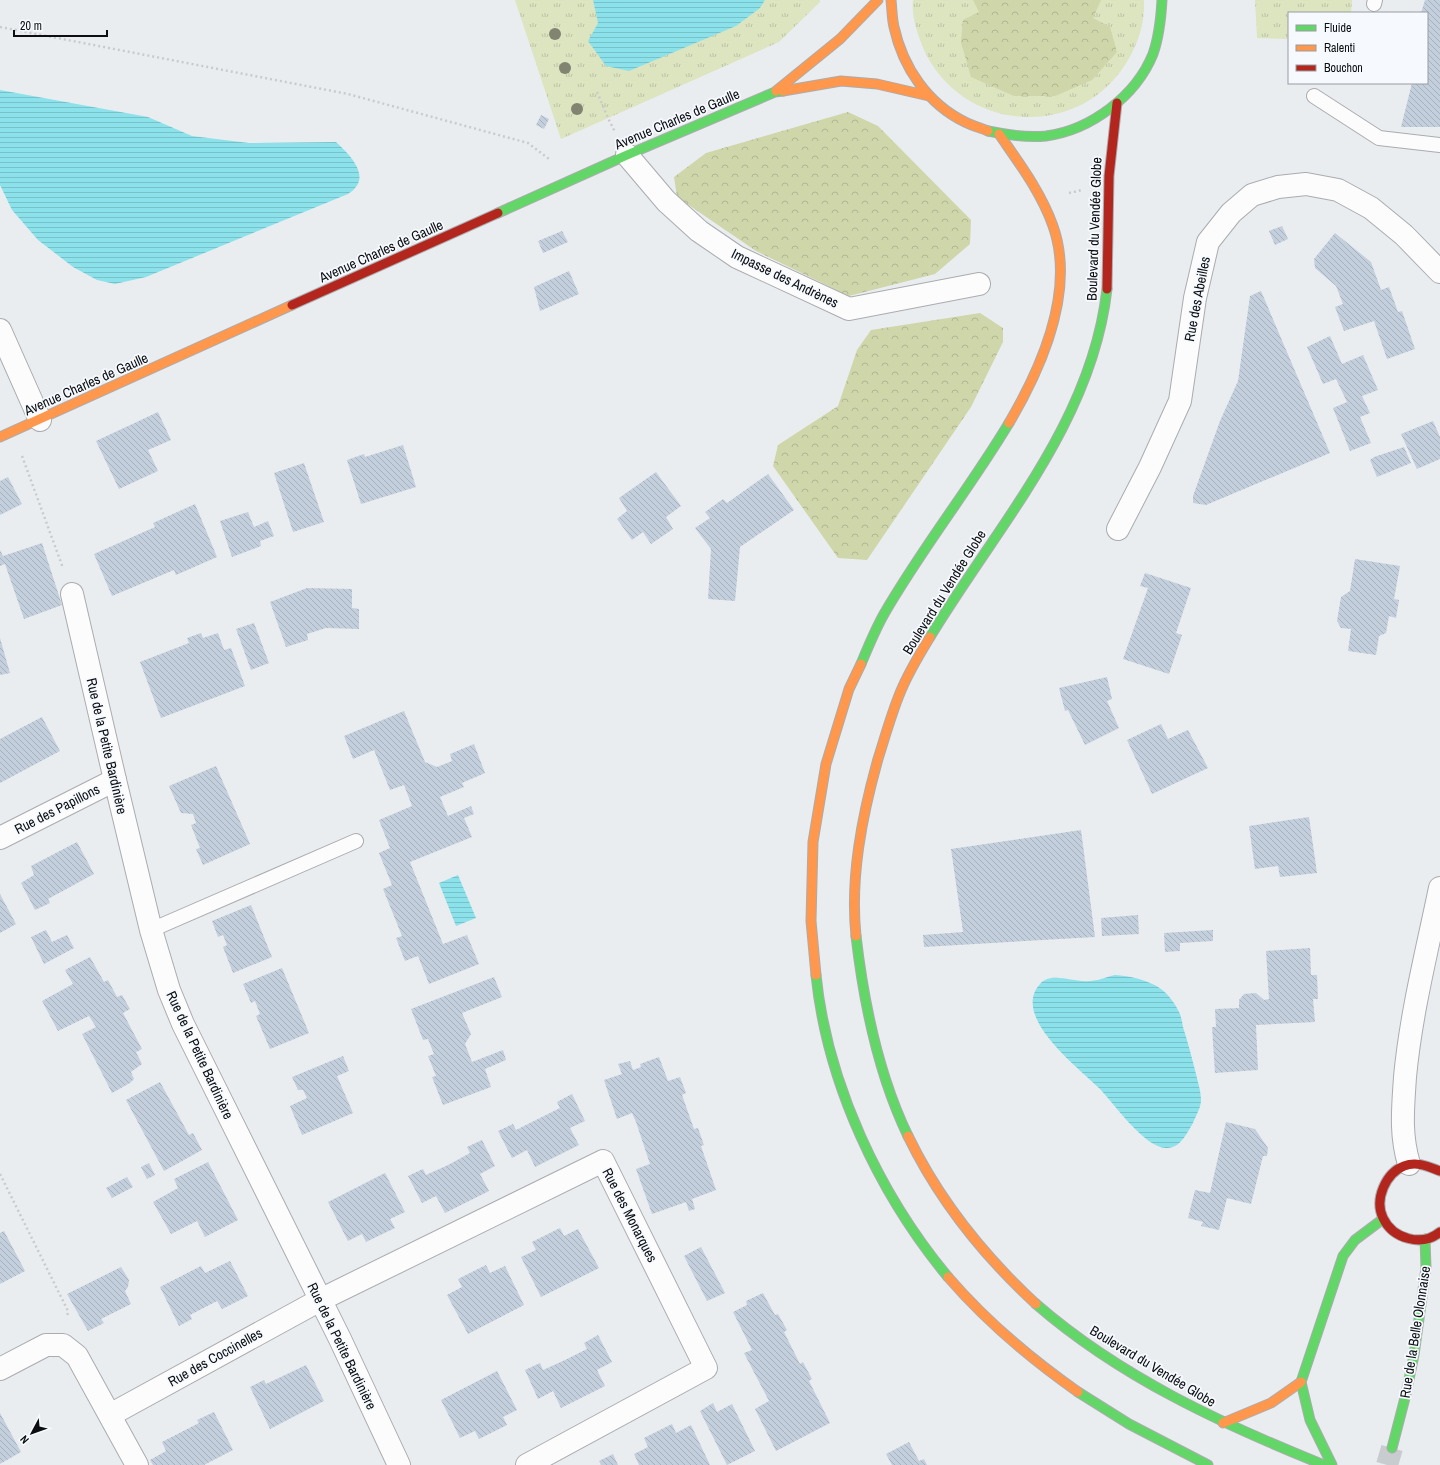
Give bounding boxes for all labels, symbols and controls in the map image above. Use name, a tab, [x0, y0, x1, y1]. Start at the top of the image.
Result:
scale bar	[14, 12, 107, 38]
legend	[1288, 12, 1428, 84]
text: 20 m	[20, 18, 42, 34]
text: Fluide	[1324, 20, 1351, 36]
text: Ralenti	[1324, 40, 1355, 56]
text: Bouchon	[1324, 60, 1363, 76]
street label: Avenue Charles de Gaulle	[611, 85, 742, 154]
street label: Boulevard du Vendée Globe	[1082, 157, 1106, 301]
street label: Avenue Charles de Gaulle	[315, 216, 446, 287]
street label: Impasse des Andrènes	[729, 244, 842, 312]
street label: Rue des Abeilles	[1180, 255, 1214, 343]
street label: Avenue Charles de Gaulle	[20, 349, 151, 420]
street label: Boulevard du Vendée Globe	[898, 526, 990, 658]
street label: Rue de la Petite Bardinière	[83, 676, 131, 816]
street label: Rue des Papillons	[11, 780, 103, 838]
street label: Rue de la Petite Bardinière	[162, 988, 238, 1122]
street label: Rue des Monarques	[599, 1165, 662, 1265]
street label: Rue de la Belle Olonnaise	[1396, 1265, 1434, 1399]
street label: Rue de la Petite Bardinière	[303, 1280, 381, 1412]
street label: Boulevard du Vendée Globe	[1087, 1321, 1219, 1411]
street label: Rue des Coccinelles	[165, 1323, 266, 1390]
north arrow	[12, 1413, 52, 1453]
text: N	[17, 1433, 32, 1447]

